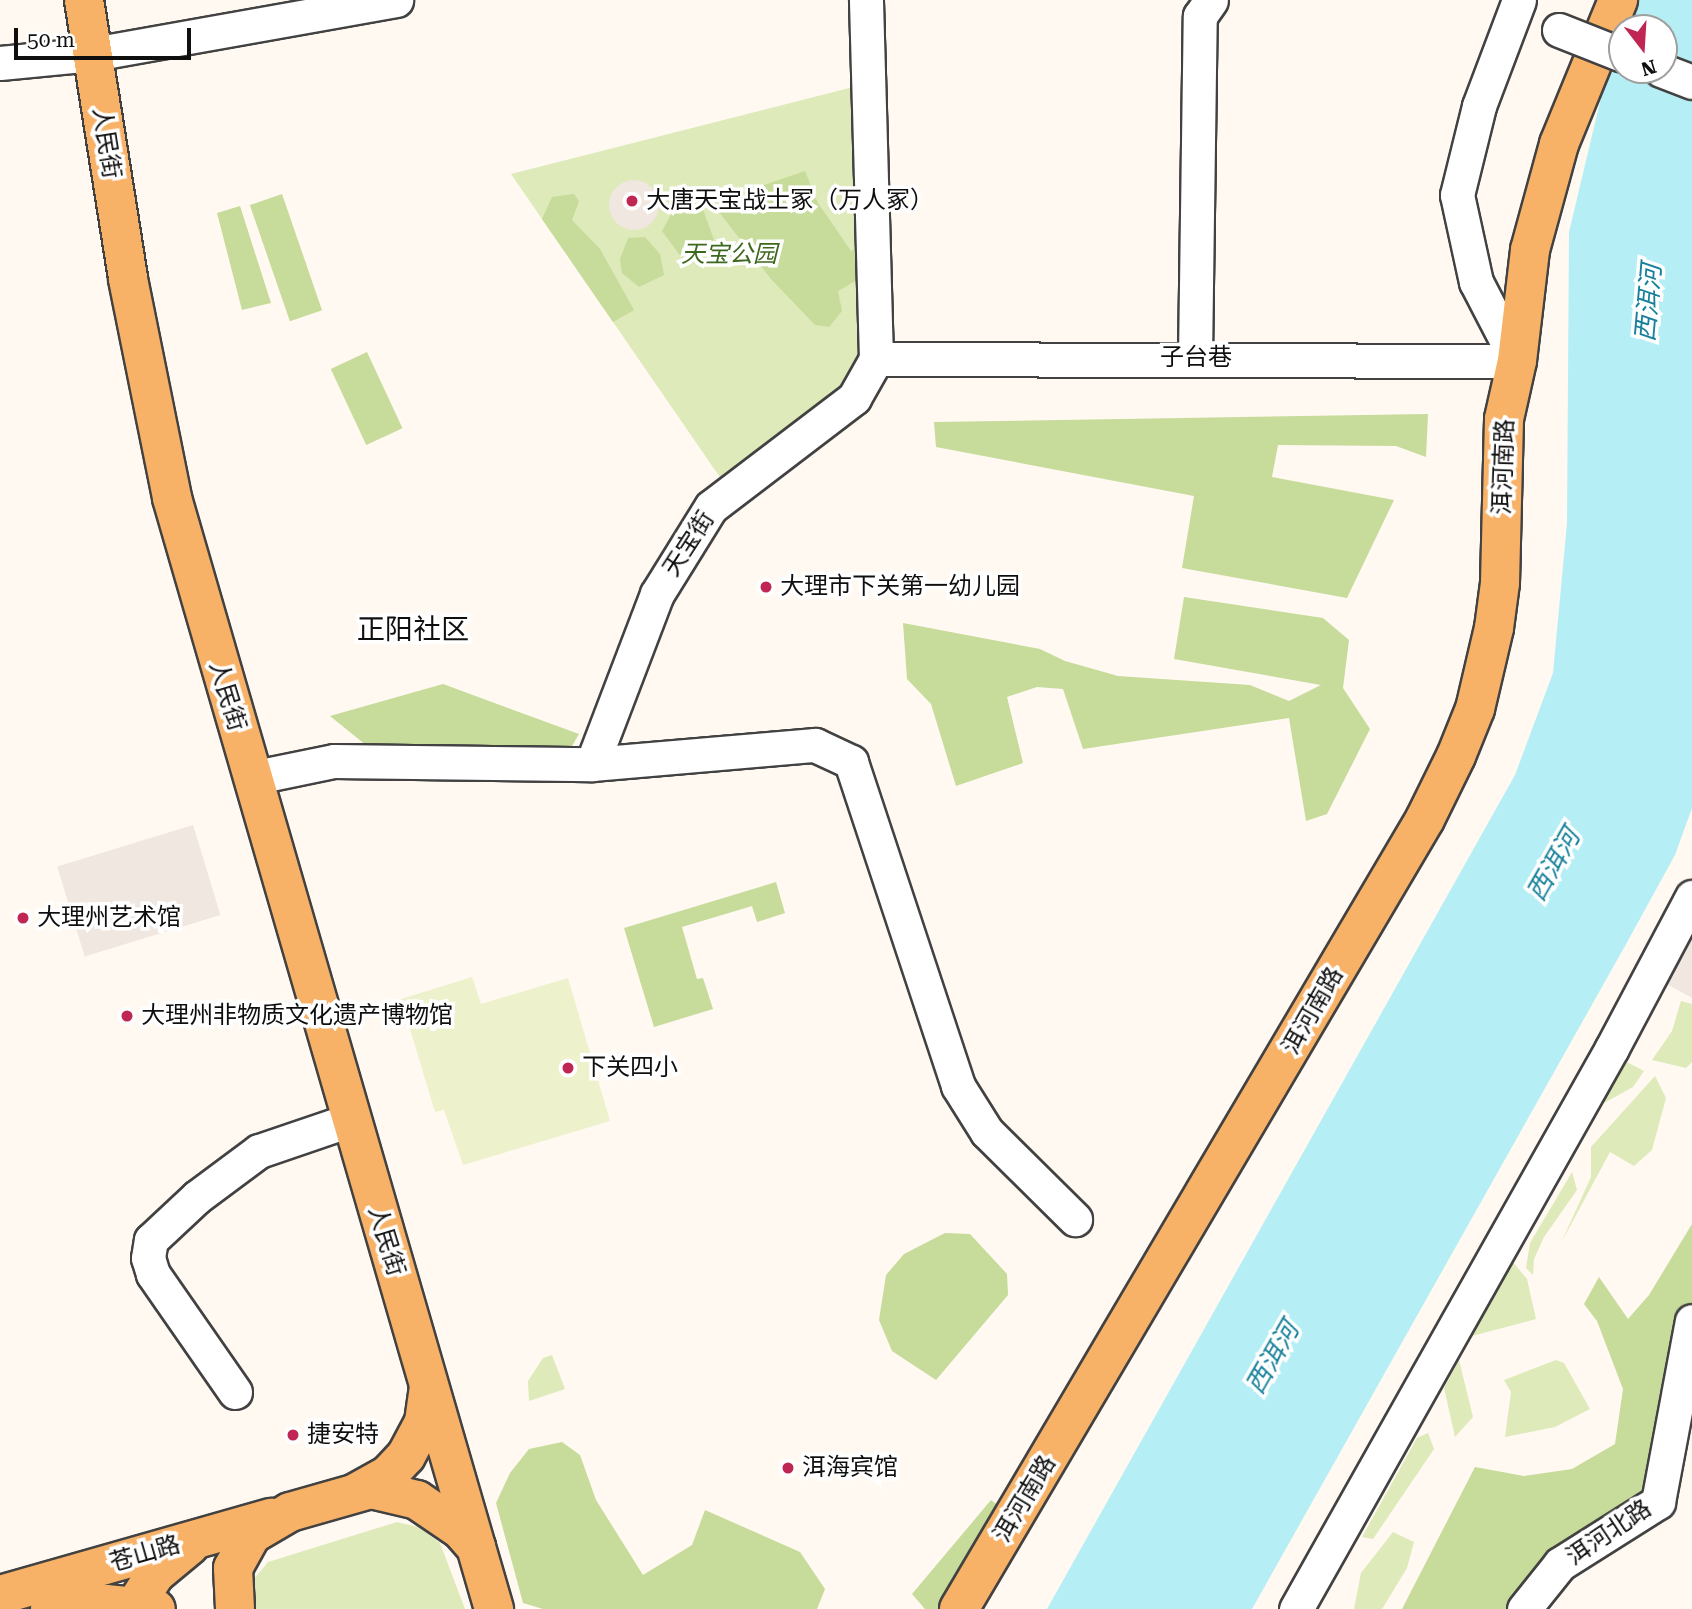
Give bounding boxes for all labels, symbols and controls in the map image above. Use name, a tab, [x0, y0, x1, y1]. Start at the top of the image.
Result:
scale bar	[18, 14, 194, 58]
north arrow	[1608, 14, 1678, 84]
text: 50 m	[27, 28, 75, 52]
text: N	[1638, 55, 1659, 81]
street label: 人民街	[86, 105, 126, 181]
place label: 大唐天宝战士冢（万人冢）	[646, 187, 934, 215]
marker: 大唐天宝战士冢（万人冢）	[624, 193, 640, 209]
park label: 天宝公园	[681, 241, 777, 269]
water label: 西洱河	[1630, 263, 1668, 343]
street label: 子台巷	[1160, 344, 1232, 372]
street label: 洱河南路	[1488, 419, 1520, 515]
street label: 天宝街	[657, 506, 721, 582]
place label: 大理市下关第一幼儿园	[780, 573, 1020, 601]
marker: 大理市下关第一幼儿园	[758, 579, 774, 595]
district label: 正阳社区	[357, 613, 469, 647]
street label: 人民街	[203, 657, 251, 735]
water label: 西洱河	[1521, 823, 1587, 907]
place label: 大理州艺术馆	[37, 904, 181, 932]
marker: 大理州艺术馆	[15, 910, 31, 926]
street label: 洱河南路	[1277, 962, 1349, 1060]
place label: 大理州非物质文化遗产博物馆	[141, 1002, 453, 1030]
marker: 大理州非物质文化遗产博物馆	[119, 1008, 135, 1024]
place label: 下关四小	[582, 1054, 678, 1082]
marker: 下关四小	[560, 1060, 576, 1076]
street label: 人民街	[362, 1202, 410, 1280]
water label: 西洱河	[1240, 1316, 1306, 1400]
place label: 捷安特	[307, 1421, 379, 1449]
marker: 捷安特	[285, 1427, 301, 1443]
street label: 洱河南路	[988, 1450, 1062, 1548]
place label: 洱海宾馆	[802, 1454, 898, 1482]
marker: 洱海宾馆	[780, 1460, 796, 1476]
street label: 洱河北路	[1561, 1494, 1657, 1572]
street label: 苍山路	[106, 1530, 184, 1578]

